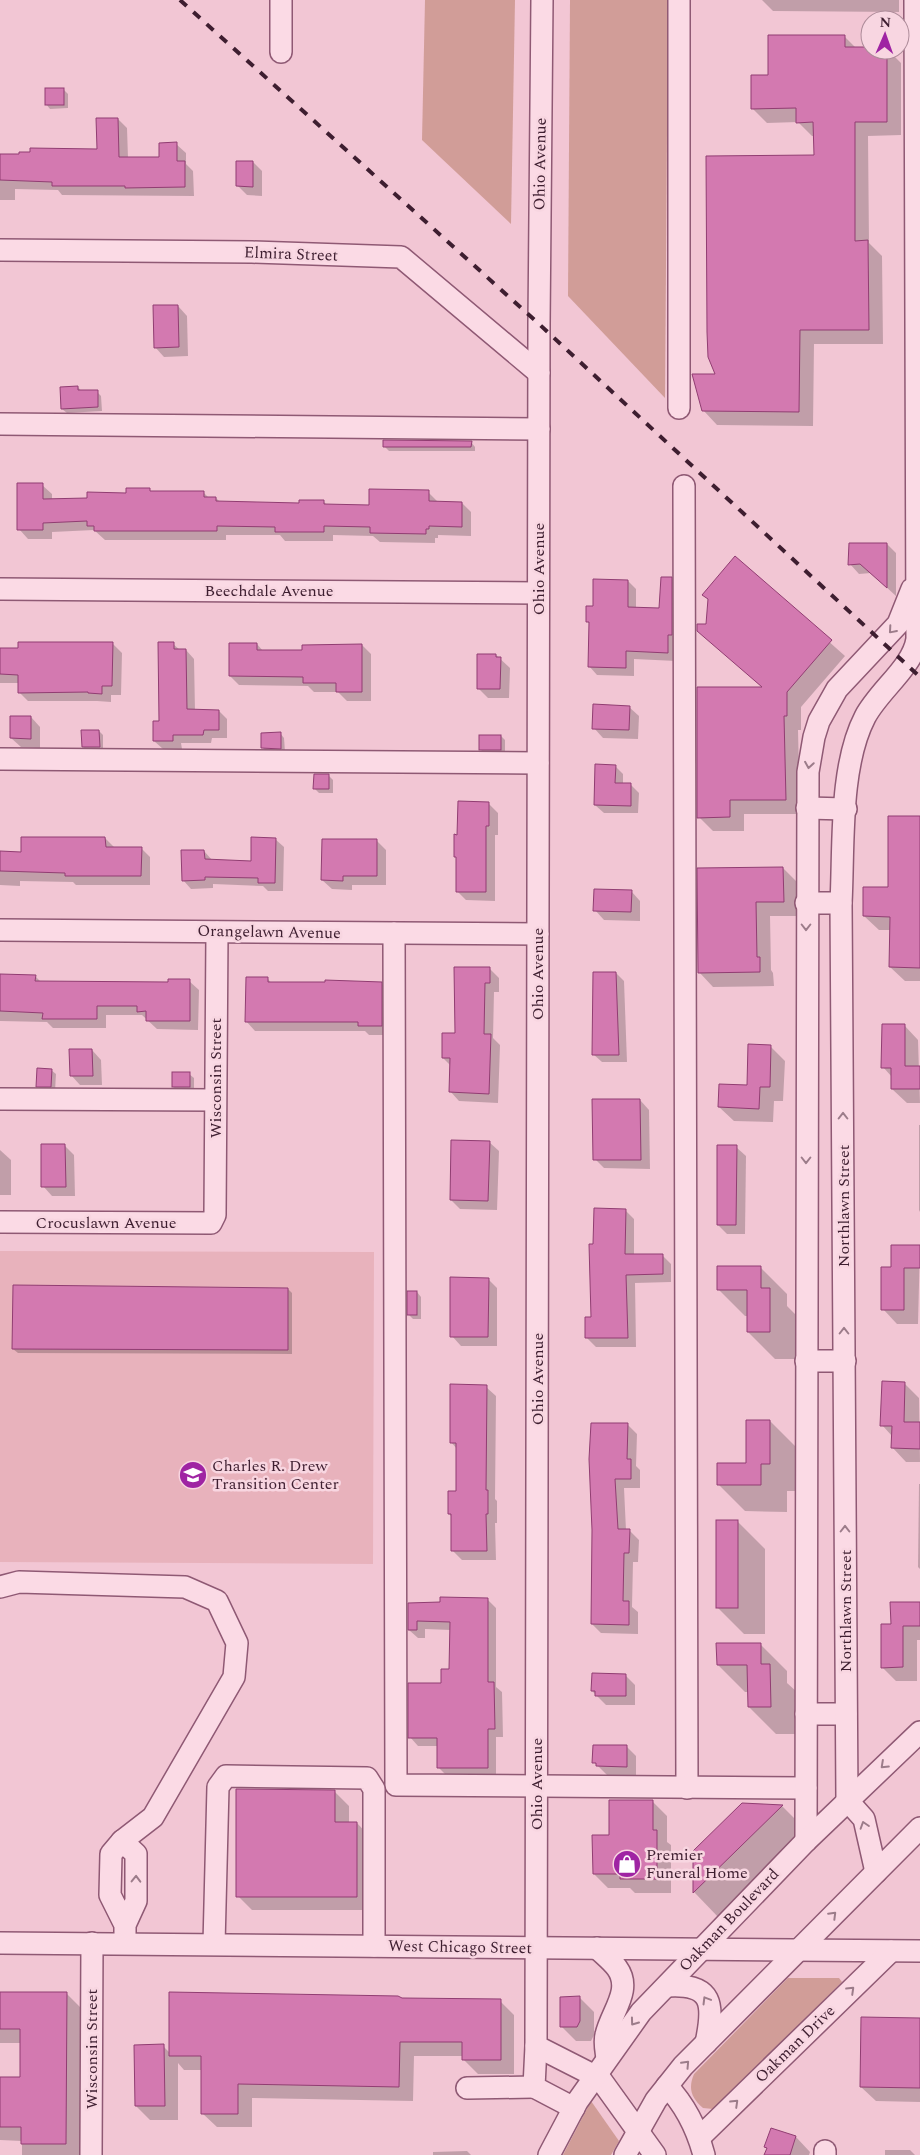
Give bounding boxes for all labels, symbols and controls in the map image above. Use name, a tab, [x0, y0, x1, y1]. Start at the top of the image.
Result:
north arrow	[860, 10, 910, 60]
text: N	[879, 12, 892, 33]
street label: Ohio Avenue	[527, 117, 553, 211]
street label: Elmira Street	[244, 240, 339, 268]
street label: Ohio Avenue	[527, 523, 551, 615]
street label: Beechdale Avenue	[204, 579, 334, 603]
one-way arrow	[889, 625, 898, 634]
one-way arrow	[805, 760, 815, 769]
street label: Orangelawn Avenue	[197, 919, 341, 945]
one-way arrow	[801, 924, 811, 931]
street label: Ohio Avenue	[526, 928, 550, 1020]
street label: Wisconsin Street	[204, 1018, 228, 1138]
one-way arrow	[838, 1112, 848, 1120]
street label: Northlawn Street	[832, 1144, 856, 1267]
one-way arrow	[801, 1156, 811, 1164]
street label: Crocuslawn Avenue	[36, 1211, 176, 1235]
one-way arrow	[839, 1327, 849, 1334]
street label: Ohio Avenue	[526, 1333, 550, 1425]
place label: Charles R. Drew Transition Center	[212, 1454, 339, 1496]
school or university icon: Charles R. Drew Transition Center	[178, 1460, 208, 1490]
one-way arrow	[840, 1524, 850, 1532]
street label: Northlawn Street	[834, 1549, 858, 1672]
street label: Ohio Avenue	[525, 1738, 549, 1830]
one-way arrow	[881, 1759, 890, 1768]
one-way arrow	[860, 1821, 870, 1830]
place label: Premier Funeral Home	[646, 1843, 748, 1885]
shop icon: Premier Funeral Home	[612, 1849, 642, 1879]
street label: Oakman Boulevard	[673, 1863, 785, 1977]
one-way arrow	[131, 1874, 141, 1882]
one-way arrow	[827, 1912, 836, 1921]
street label: West Chicago Street	[388, 1934, 533, 1960]
one-way arrow	[845, 1987, 854, 1996]
street label: Wisconsin Street	[80, 1989, 104, 2109]
one-way arrow	[703, 1996, 713, 2005]
street label: Oakman Drive	[749, 1999, 841, 2089]
one-way arrow	[631, 2016, 639, 2025]
one-way arrow	[680, 2061, 689, 2070]
one-way arrow	[729, 2100, 738, 2109]

